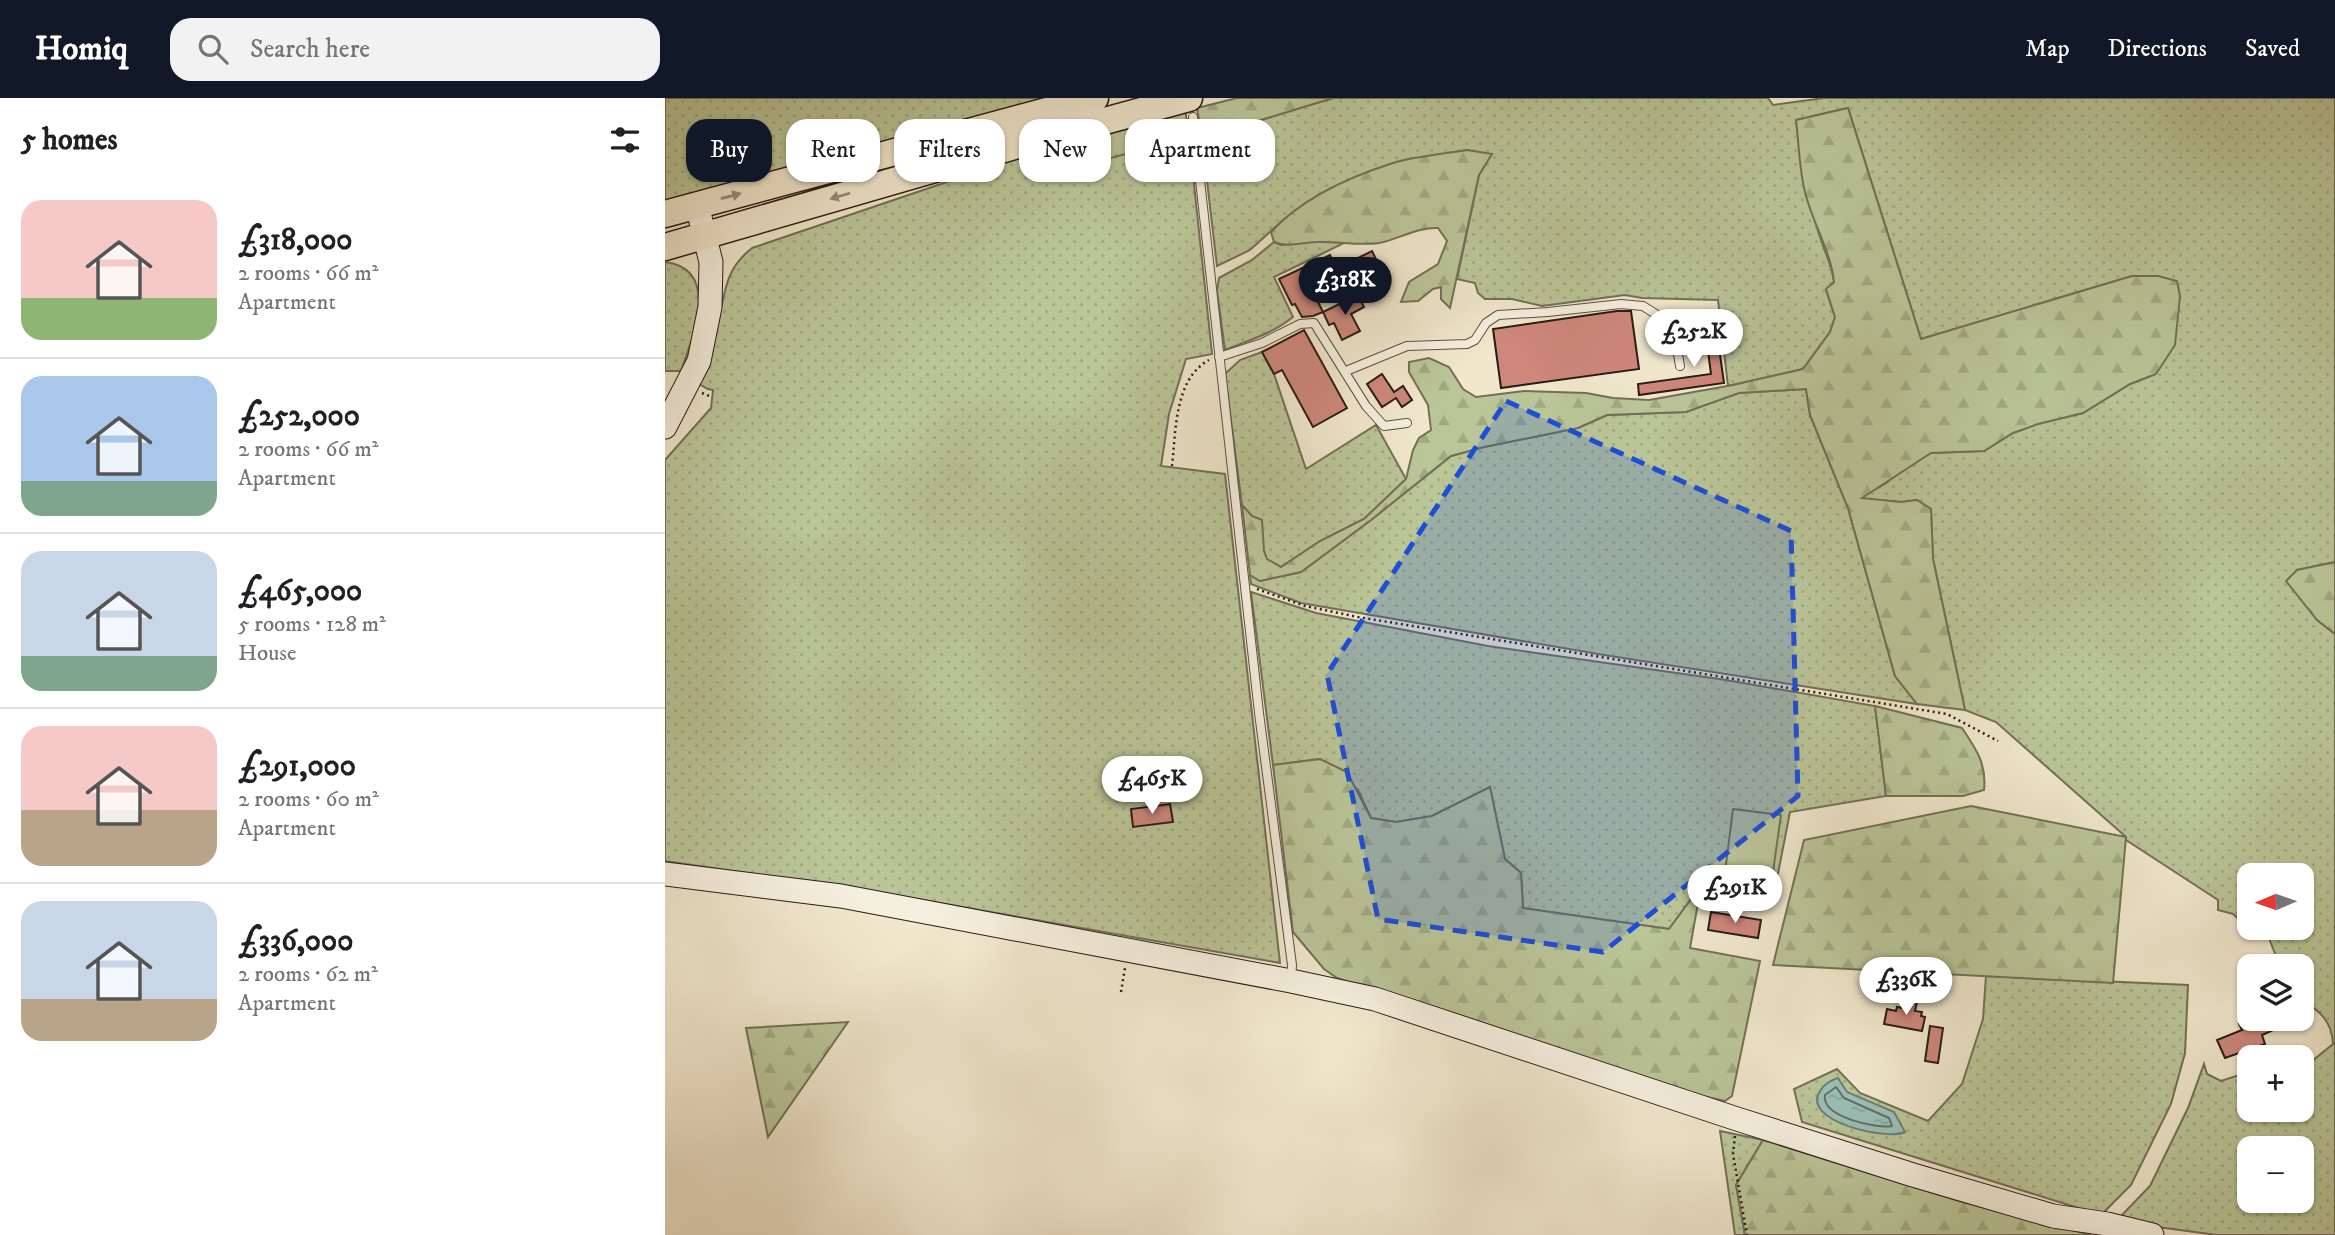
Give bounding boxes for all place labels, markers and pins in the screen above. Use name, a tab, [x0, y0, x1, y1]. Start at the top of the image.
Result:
pin: £318K	[1296, 258, 1394, 317]
pin: £252K	[1645, 310, 1743, 369]
pin: £465K	[1103, 756, 1201, 816]
pin: £291K	[1686, 866, 1784, 925]
pin: £336K	[1857, 958, 1955, 1017]

